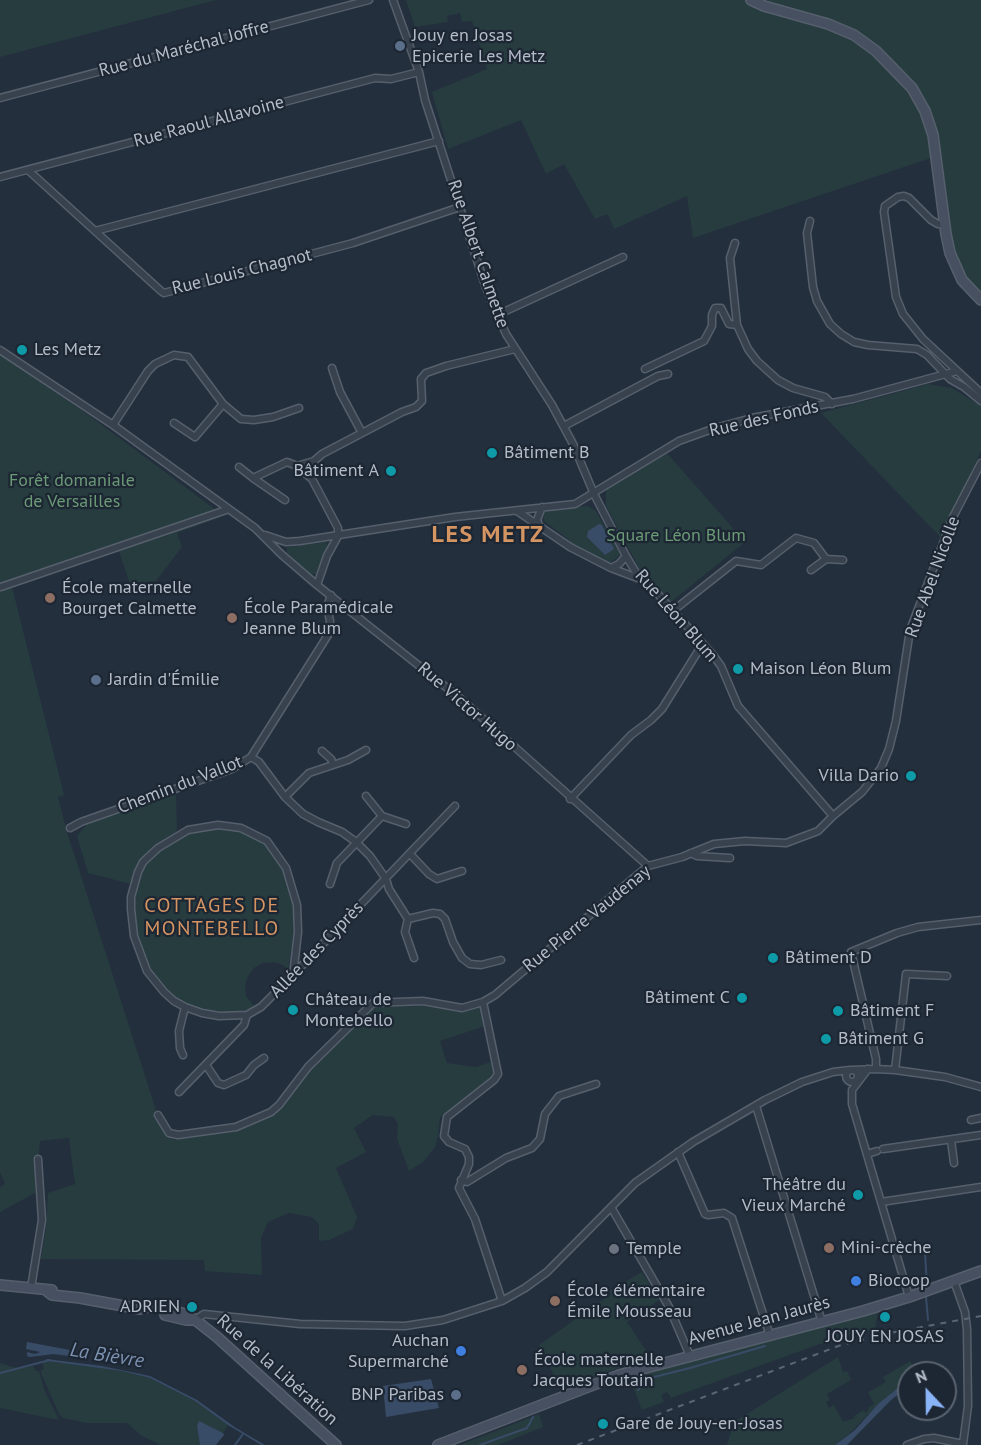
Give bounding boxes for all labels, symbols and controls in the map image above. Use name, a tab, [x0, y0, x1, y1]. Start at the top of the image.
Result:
street label: Rue du Maréchal Joffre	[97, 16, 271, 82]
place label: Jouy en Josas Epicerie Les Metz	[412, 25, 545, 68]
marker: Jouy en Josas Epicerie Les Metz	[393, 39, 407, 53]
street label: Rue Raoul Allavoine	[131, 92, 287, 152]
street label: Rue Albert Calmette	[442, 177, 514, 331]
street label: Rue Louis Chagnot	[170, 244, 314, 300]
place label: Les Metz	[34, 339, 101, 361]
marker: Les Metz	[15, 343, 29, 357]
street label: Rue des Fonds	[707, 396, 821, 442]
place label: Bâtiment B	[504, 442, 589, 464]
marker: Bâtiment B	[485, 446, 499, 460]
place label: Bâtiment A	[294, 460, 379, 482]
marker: Bâtiment A	[384, 464, 398, 478]
park label: Forêt domaniale de Versailles	[9, 470, 135, 512]
street label: Rue Abel Nicolle	[901, 513, 965, 641]
district label: LES METZ	[432, 521, 544, 549]
park label: Square Léon Blum	[606, 525, 746, 547]
street label: Rue Léon Blum	[630, 565, 722, 667]
place label: École maternelle Bourget Calmette	[62, 577, 197, 620]
marker: École maternelle Bourget Calmette	[43, 591, 57, 605]
place label: École Paramédicale Jeanne Blum	[244, 597, 393, 640]
marker: École Paramédicale Jeanne Blum	[225, 611, 239, 625]
street label: Rue Victor Hugo	[413, 658, 521, 756]
place label: Maison Léon Blum	[750, 658, 891, 680]
marker: Maison Léon Blum	[731, 662, 745, 676]
place label: Jardin d'Émilie	[108, 669, 219, 691]
marker: Jardin d'Émilie	[89, 673, 103, 687]
street label: Chemin du Vallot	[114, 751, 246, 819]
place label: Villa Dario	[818, 765, 899, 787]
marker: Villa Dario	[904, 769, 918, 783]
street label: Rue Pierre Vaudenay	[519, 861, 655, 977]
district label: COTTAGES DE MONTEBELLO	[144, 894, 280, 941]
street label: Allée des Cyprès	[266, 897, 368, 1003]
place label: Bâtiment D	[785, 947, 872, 969]
marker: Bâtiment D	[766, 951, 780, 965]
place label: Bâtiment C	[645, 987, 730, 1009]
place label: Château de Montebello	[305, 989, 393, 1032]
marker: Bâtiment C	[735, 991, 749, 1005]
place label: Bâtiment F	[850, 1000, 934, 1022]
marker: Château de Montebello	[286, 1003, 300, 1017]
marker: Bâtiment F	[831, 1004, 845, 1018]
place label: Bâtiment G	[838, 1028, 924, 1050]
marker: Bâtiment G	[819, 1032, 833, 1046]
place label: Théâtre du Vieux Marché	[742, 1174, 846, 1216]
marker: Théâtre du Vieux Marché	[851, 1188, 865, 1202]
place label: Mini-crèche	[841, 1237, 932, 1259]
place label: Temple	[626, 1238, 682, 1260]
marker: Mini-crèche	[822, 1241, 836, 1255]
marker: Temple	[607, 1242, 621, 1256]
place label: Biocoop	[868, 1270, 930, 1292]
marker: Biocoop	[849, 1274, 863, 1288]
place label: École élémentaire Émile Mousseau	[567, 1280, 705, 1322]
street label: Avenue Jean Jaurès	[686, 1292, 832, 1350]
marker: École élémentaire Émile Mousseau	[548, 1294, 562, 1308]
place label: ADRIEN	[120, 1296, 180, 1318]
marker: ADRIEN	[185, 1300, 199, 1314]
street label: Rue de la Libération	[212, 1310, 342, 1430]
marker: JOUY EN JOSAS	[878, 1310, 892, 1324]
place label: JOUY EN JOSAS	[826, 1326, 944, 1348]
place label: Auchan Supermarché	[348, 1330, 449, 1372]
water label: La Bièvre	[68, 1338, 146, 1374]
marker: Auchan Supermarché	[454, 1344, 468, 1358]
place label: École maternelle Jacques Toutain	[534, 1349, 664, 1392]
north arrow	[897, 1361, 957, 1421]
marker: École maternelle Jacques Toutain	[515, 1363, 529, 1377]
text: N	[912, 1365, 930, 1387]
place label: BNP Paribas	[351, 1384, 444, 1406]
marker: BNP Paribas	[449, 1388, 463, 1402]
place label: Gare de Jouy-en-Josas	[615, 1413, 783, 1435]
marker: Gare de Jouy-en-Josas	[596, 1417, 610, 1431]

